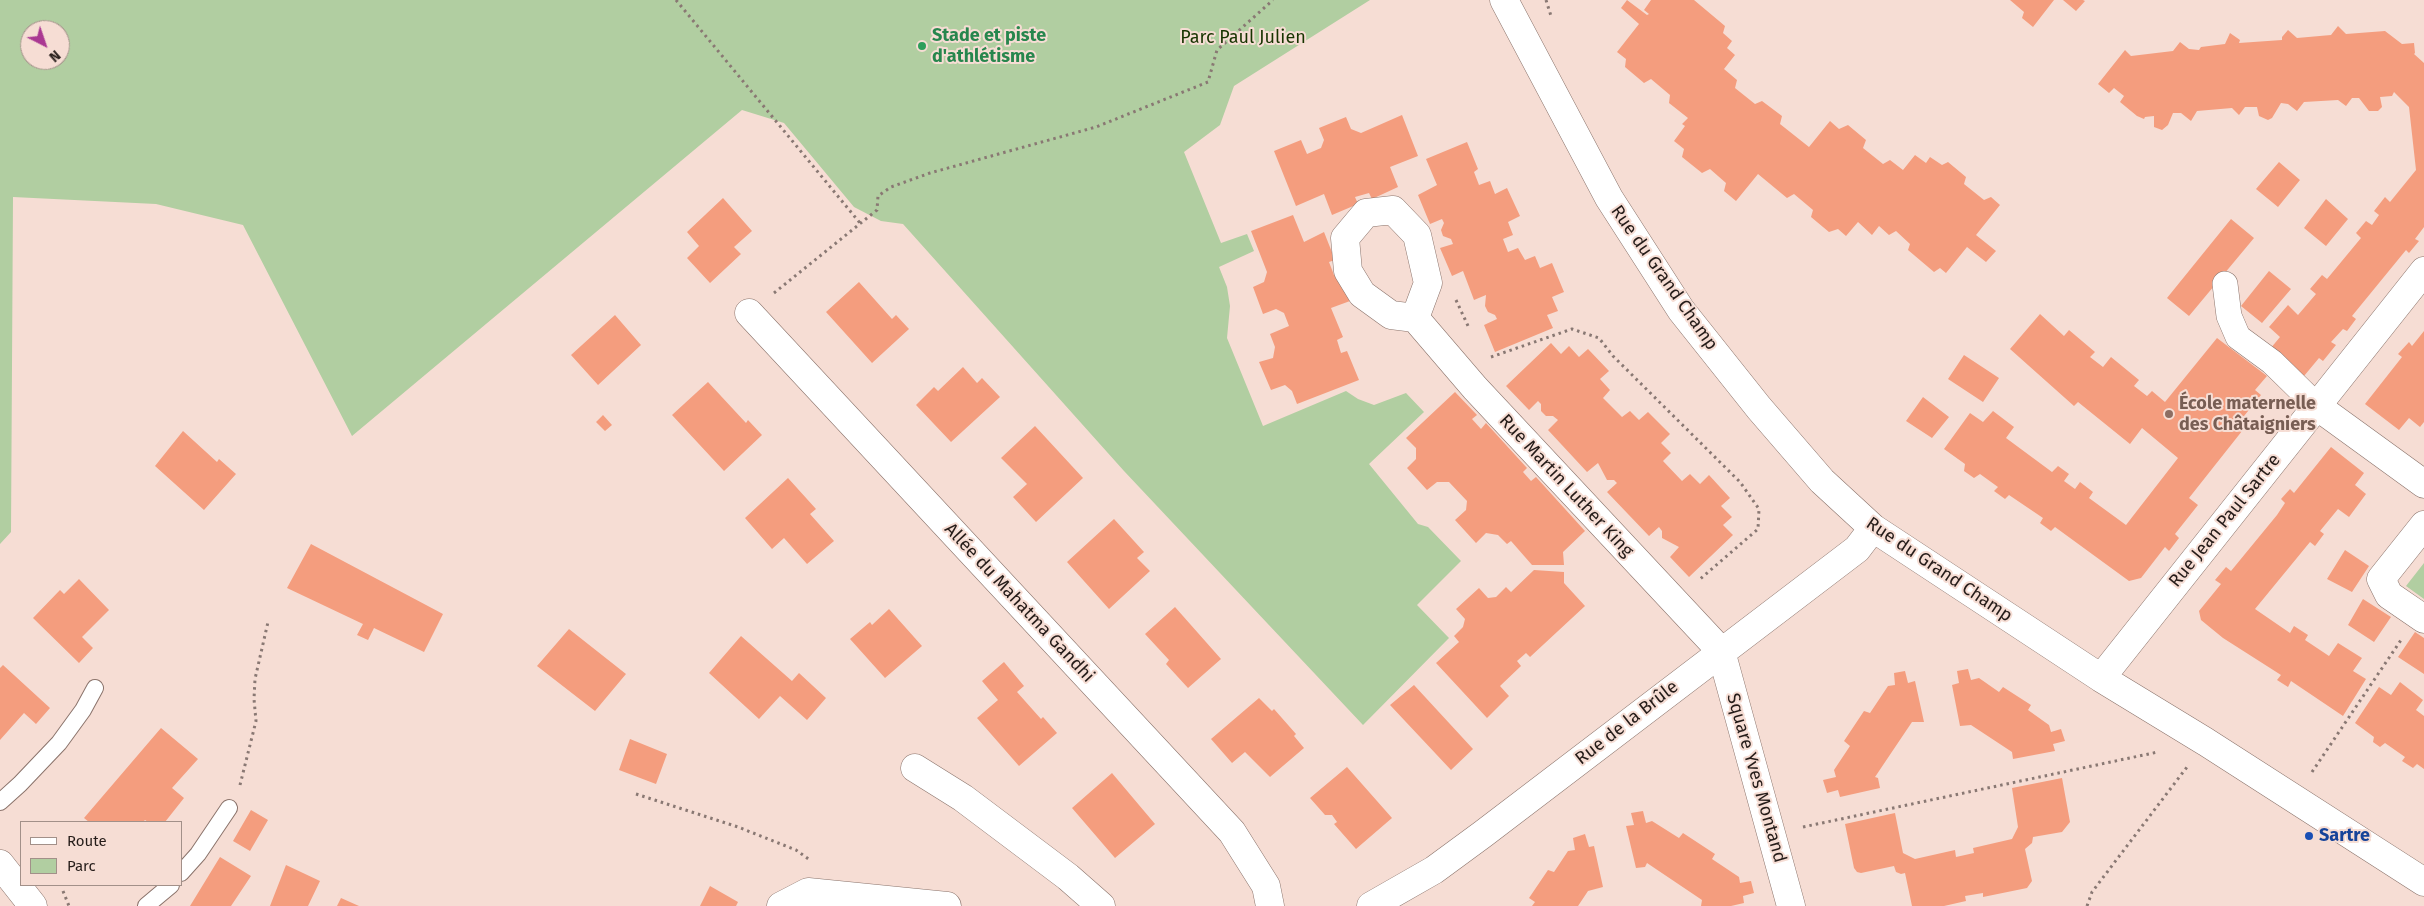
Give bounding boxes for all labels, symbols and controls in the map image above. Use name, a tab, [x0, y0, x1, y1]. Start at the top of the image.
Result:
north arrow	[20, 20, 70, 70]
place label: Stade et piste d'athlétisme	[932, 25, 1046, 68]
park label: Parc Paul Julien	[1180, 27, 1306, 49]
marker: Stade et piste d'athlétisme	[916, 40, 928, 52]
text: N	[45, 46, 64, 65]
street label: Rue du Grand Champ	[1606, 201, 1722, 355]
place label: École maternelle des Châtaigniers	[2179, 393, 2316, 436]
marker: École maternelle des Châtaigniers	[2163, 408, 2175, 420]
street label: Rue Martin Luther King	[1494, 410, 1638, 562]
street label: Rue Jean Paul Sartre	[2165, 450, 2285, 592]
street label: Rue du Grand Champ	[1862, 513, 2016, 627]
street label: Allée du Mahatma Gandhi	[940, 519, 1098, 687]
street label: Rue de la Brûle	[1571, 676, 1683, 770]
street label: Square Yves Montand	[1721, 691, 1791, 865]
legend	[20, 821, 182, 886]
place label: Sartre	[2319, 825, 2370, 847]
marker: Sartre	[2303, 830, 2315, 842]
text: Route	[67, 832, 107, 850]
text: Parc	[67, 857, 96, 875]

